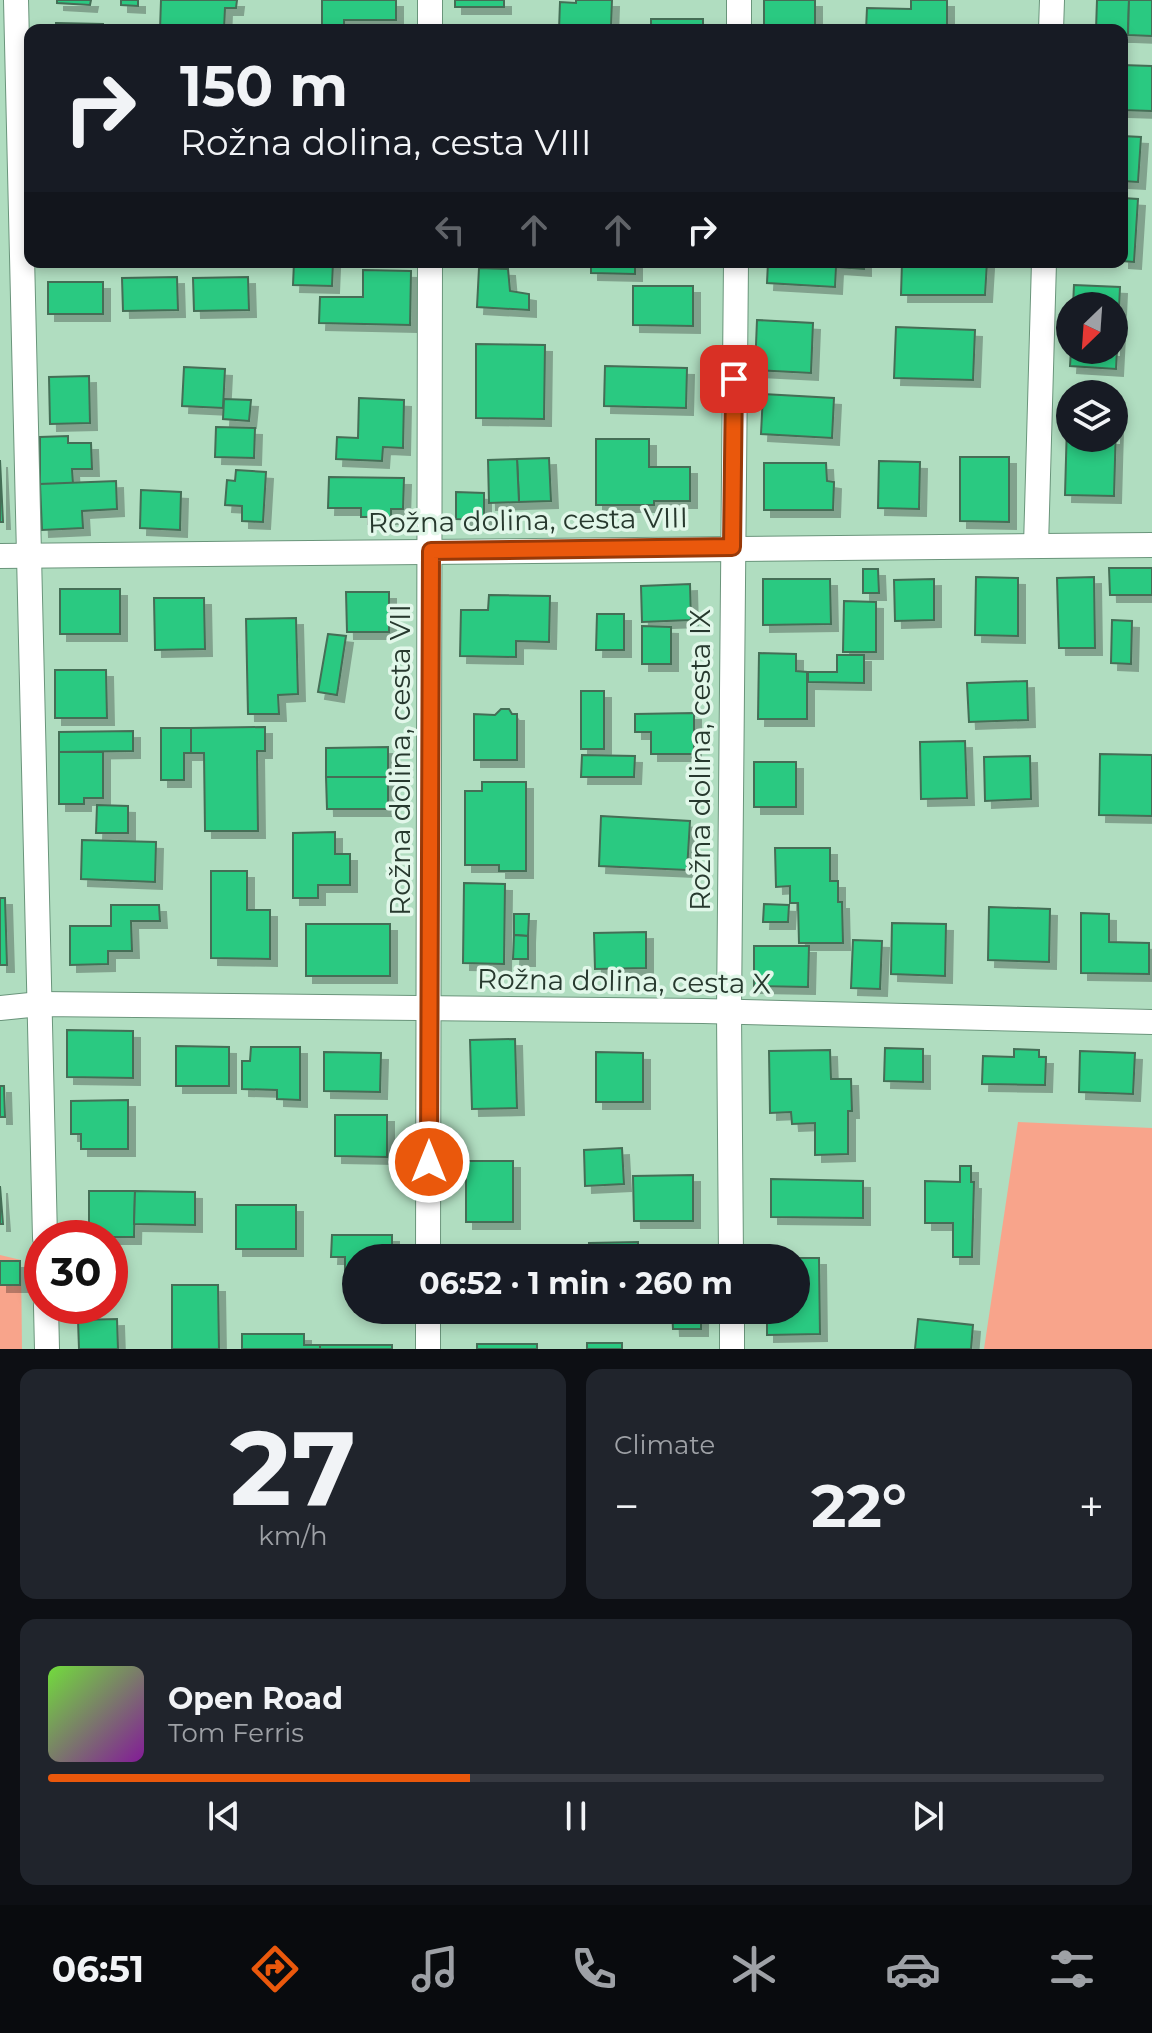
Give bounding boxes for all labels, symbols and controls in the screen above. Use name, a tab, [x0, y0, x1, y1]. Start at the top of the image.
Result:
text: 150 m	[180, 52, 348, 120]
icon: right	[48, 56, 152, 160]
text: Rožna dolina, cesta VIII	[180, 120, 592, 164]
icon: left	[428, 208, 472, 252]
icon: ahead	[512, 208, 556, 252]
icon: ahead	[596, 208, 640, 252]
icon: right	[680, 208, 724, 252]
north arrow	[1056, 292, 1128, 364]
map controls	[1056, 292, 1128, 452]
pin	[700, 345, 768, 413]
icon: arrive	[712, 357, 756, 401]
button: layers	[1056, 380, 1128, 452]
street label: Rožna dolina, cesta VIII	[368, 500, 688, 540]
street label: Rožna dolina, cesta VII	[383, 604, 417, 916]
street label: Rožna dolina, cesta IX	[683, 609, 717, 911]
street label: Rožna dolina, cesta X	[477, 961, 771, 1001]
position arrow	[387, 1120, 471, 1204]
speed limit sign: 30	[24, 1220, 128, 1324]
text: 06:52 · 1 min · 260 m	[419, 1265, 733, 1302]
text: 27	[230, 1404, 356, 1531]
text: Climate	[614, 1429, 715, 1461]
text: 22°	[811, 1469, 907, 1542]
text: −	[614, 1479, 639, 1533]
text: +	[1079, 1479, 1104, 1533]
text: km/h	[258, 1520, 328, 1552]
text: Open Road	[168, 1680, 343, 1717]
text: Tom Ferris	[168, 1717, 304, 1749]
icon: previous	[202, 1794, 246, 1838]
icon: pause	[554, 1794, 598, 1838]
icon: next	[906, 1794, 950, 1838]
icon: directions	[247, 1941, 303, 1997]
icon: music	[407, 1941, 463, 1997]
icon: phone	[566, 1941, 622, 1997]
icon: climate	[726, 1941, 782, 1997]
icon: car	[885, 1941, 941, 1997]
icon: filters	[1044, 1941, 1100, 1997]
text: 06:51	[52, 1947, 144, 1991]

